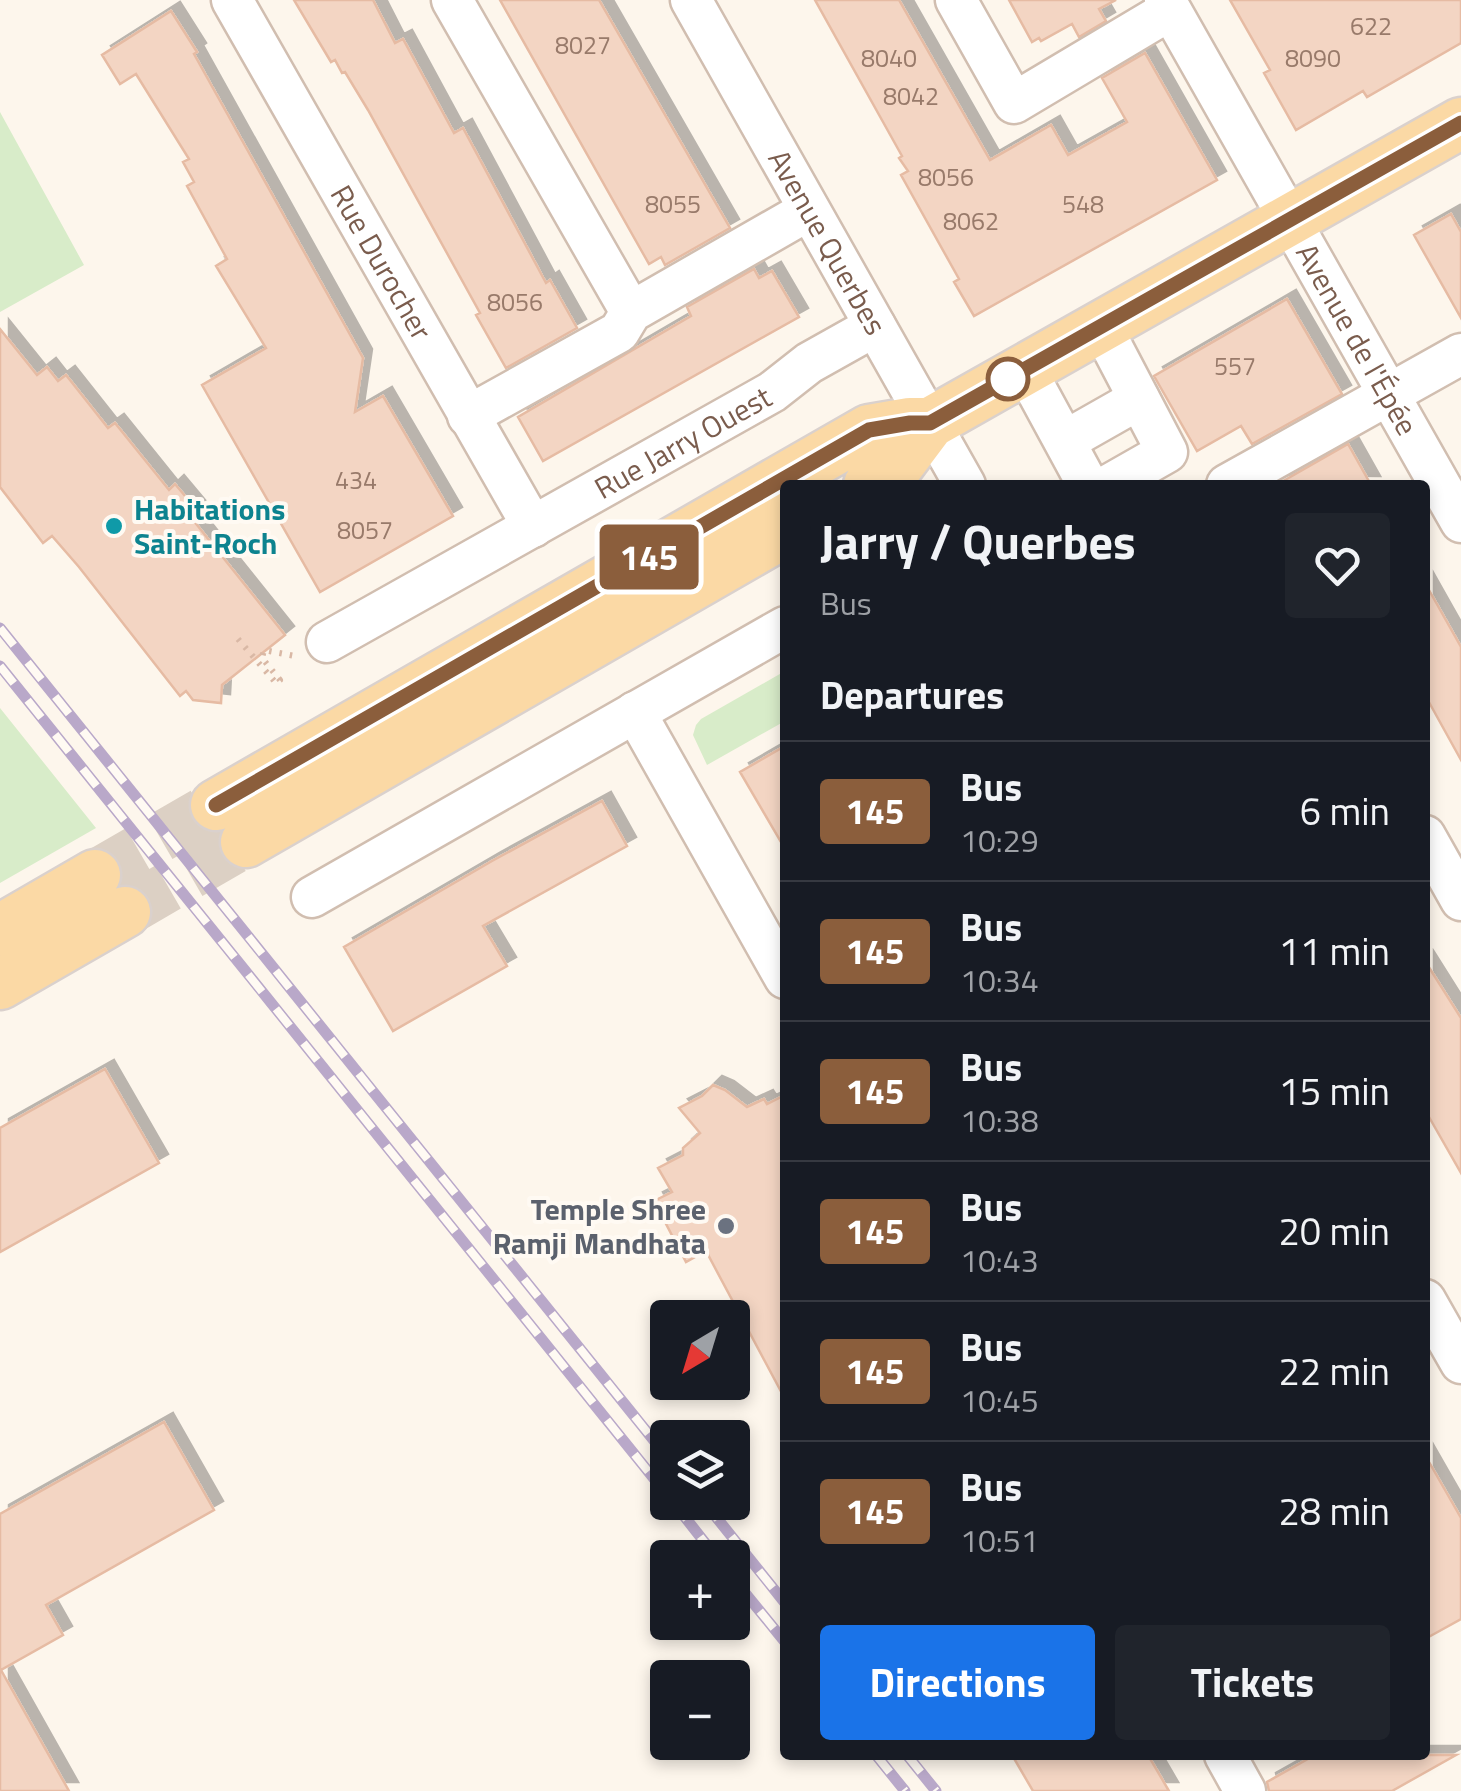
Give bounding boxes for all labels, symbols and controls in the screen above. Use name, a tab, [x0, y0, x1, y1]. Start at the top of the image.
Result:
house number: 622	[1350, 7, 1392, 45]
house number: 8027	[555, 26, 611, 64]
house number: 8040	[861, 39, 917, 77]
house number: 8090	[1285, 39, 1341, 77]
house number: 8042	[883, 77, 939, 115]
street label: Avenue Querbes	[757, 141, 899, 343]
house number: 8056	[918, 158, 974, 196]
street label: Rue Durocher	[319, 176, 444, 348]
house number: 8055	[645, 185, 701, 223]
house number: 548	[1062, 185, 1104, 223]
house number: 8062	[943, 202, 999, 240]
street label: Avenue de l'Épée	[1285, 235, 1430, 444]
house number: 8056	[487, 283, 543, 321]
house number: 557	[1214, 347, 1256, 385]
unlabelled marker	[987, 358, 1029, 400]
street label: Rue Jarry Ouest	[586, 374, 780, 510]
house number: 434	[335, 461, 377, 499]
place label: Habitations Saint-Roch	[134, 486, 285, 566]
text: Jarry / Querbes	[820, 505, 1136, 578]
house number: 8057	[337, 511, 393, 549]
button: heart	[1285, 513, 1390, 618]
marker: Habitations Saint-Roch	[103, 515, 125, 537]
line badge: 145	[592, 524, 706, 590]
text: 145	[620, 530, 678, 584]
text: Bus	[820, 579, 872, 627]
text: Departures	[820, 666, 1004, 724]
text: Bus	[960, 758, 1022, 816]
text: 6 min	[1300, 782, 1390, 840]
text: 145	[846, 784, 904, 838]
text: 10:29	[960, 816, 1039, 864]
text: Bus	[960, 898, 1022, 956]
text: 11 min	[1279, 922, 1390, 980]
text: 145	[846, 924, 904, 978]
text: 10:34	[960, 956, 1039, 1004]
text: Bus	[960, 1038, 1022, 1096]
text: 15 min	[1279, 1062, 1390, 1120]
text: 145	[846, 1064, 904, 1118]
text: 10:38	[960, 1096, 1039, 1144]
text: Bus	[960, 1178, 1022, 1236]
place label: Temple Shree Ramji Mandhata	[493, 1186, 706, 1266]
text: 20 min	[1279, 1202, 1390, 1260]
text: 145	[846, 1204, 904, 1258]
marker: Temple Shree Ramji Mandhata	[715, 1215, 737, 1237]
text: 10:43	[960, 1236, 1039, 1284]
north arrow	[650, 1300, 750, 1400]
map controls	[650, 1300, 750, 1760]
text: Bus	[960, 1318, 1022, 1376]
text: 22 min	[1279, 1342, 1390, 1400]
text: 145	[846, 1344, 904, 1398]
text: 10:45	[960, 1376, 1039, 1424]
button: layers	[650, 1420, 750, 1520]
text: Bus	[960, 1458, 1022, 1516]
text: 28 min	[1279, 1482, 1390, 1540]
text: 145	[846, 1484, 904, 1538]
text: 10:51	[960, 1516, 1039, 1564]
button: +	[650, 1540, 750, 1640]
button: Directions	[820, 1625, 1095, 1740]
button: Tickets	[1115, 1625, 1390, 1740]
button: −	[650, 1660, 750, 1760]

